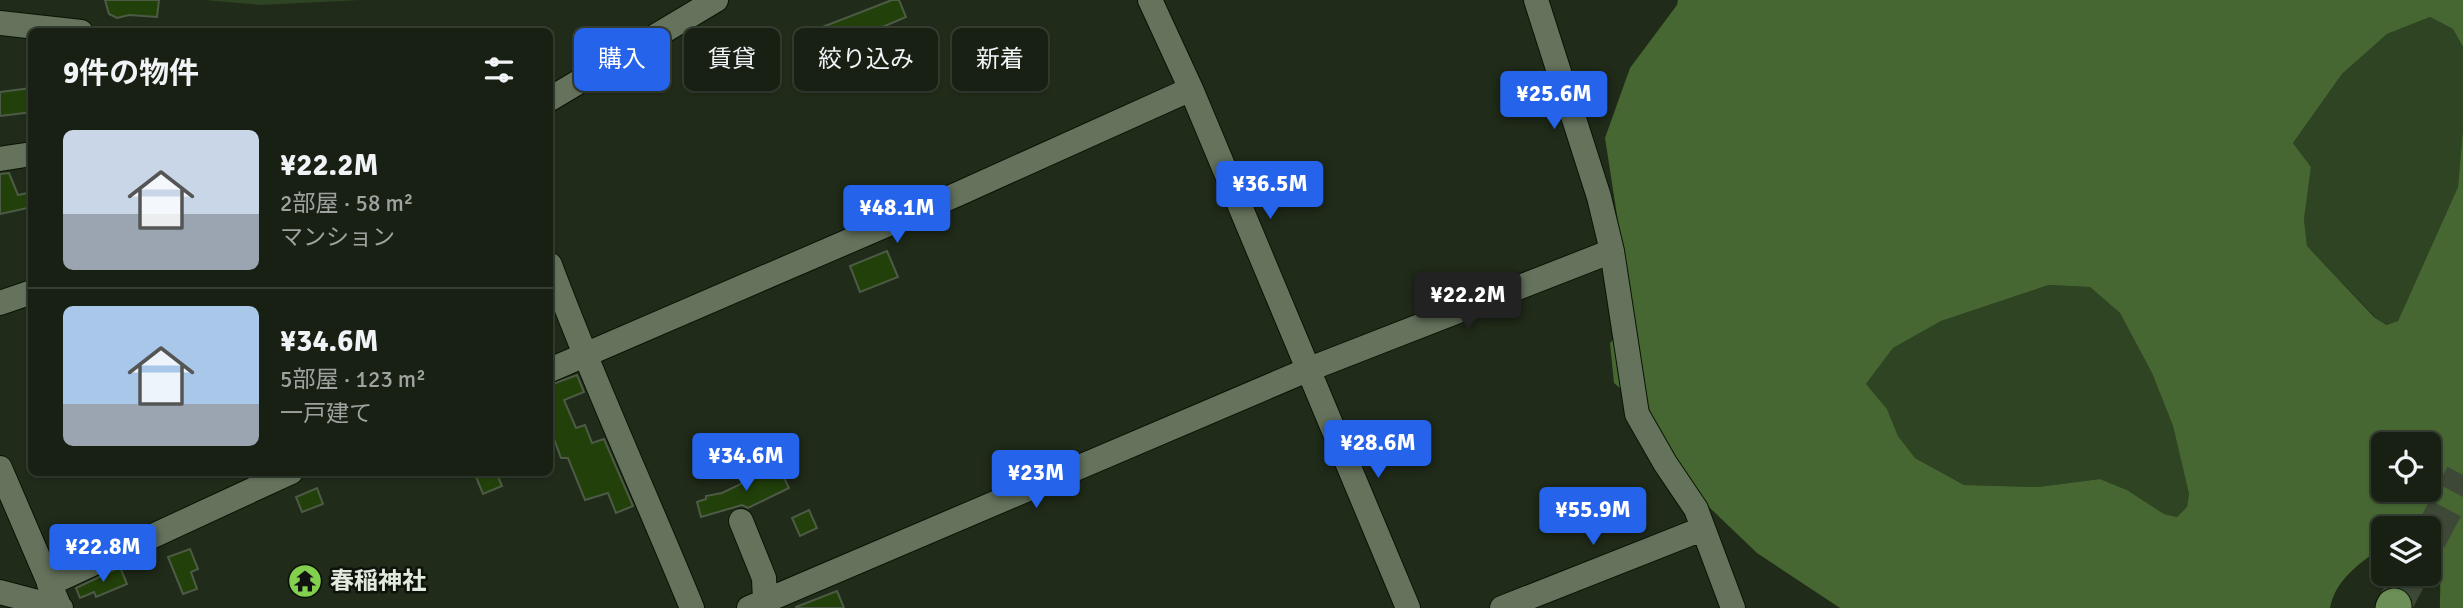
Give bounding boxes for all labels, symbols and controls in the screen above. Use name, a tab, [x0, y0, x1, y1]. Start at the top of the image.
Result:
chip: 購入	[574, 28, 670, 91]
chip: 賃貸	[684, 28, 780, 91]
chip: 絞り込み	[794, 28, 938, 91]
chip: 新着	[952, 28, 1048, 91]
icon: filters	[480, 51, 518, 89]
text: 9件の物件	[63, 55, 199, 92]
pin: ¥25.6M	[1497, 72, 1611, 131]
text: ¥25.6M	[1516, 79, 1592, 108]
text: ¥22.2M	[280, 147, 378, 184]
icon: home	[119, 158, 203, 242]
pin: ¥36.5M	[1213, 162, 1327, 221]
text: ¥36.5M	[1232, 169, 1308, 198]
pin: ¥48.1M	[840, 186, 954, 245]
text: 2部屋 · 58 m²	[280, 189, 413, 218]
text: ¥48.1M	[859, 193, 935, 222]
text: マンション	[280, 223, 395, 252]
pin: ¥22.2M	[1411, 272, 1525, 332]
text: ¥22.2M	[1430, 280, 1506, 309]
text: ¥34.6M	[280, 323, 378, 360]
icon: home	[119, 334, 203, 418]
text: 5部屋 · 123 m²	[280, 365, 426, 394]
text: 一戸建て	[280, 399, 372, 428]
pin: ¥28.6M	[1321, 420, 1435, 480]
text: ¥28.6M	[1340, 428, 1416, 457]
map controls	[2371, 432, 2441, 586]
button: locate	[2371, 432, 2441, 502]
pin: ¥34.6M	[689, 434, 803, 493]
text: ¥34.6M	[708, 441, 784, 470]
pin: ¥23M	[995, 450, 1077, 510]
text: ¥23M	[1008, 458, 1064, 487]
pin: ¥55.9M	[1536, 488, 1650, 547]
text: ¥55.9M	[1555, 495, 1631, 524]
button: layers	[2371, 516, 2441, 586]
pin: ¥22.8M	[46, 524, 160, 584]
text: ¥22.8M	[65, 532, 141, 561]
temple icon: 春稲神社	[286, 562, 324, 600]
place label: 春稲神社	[330, 566, 426, 596]

